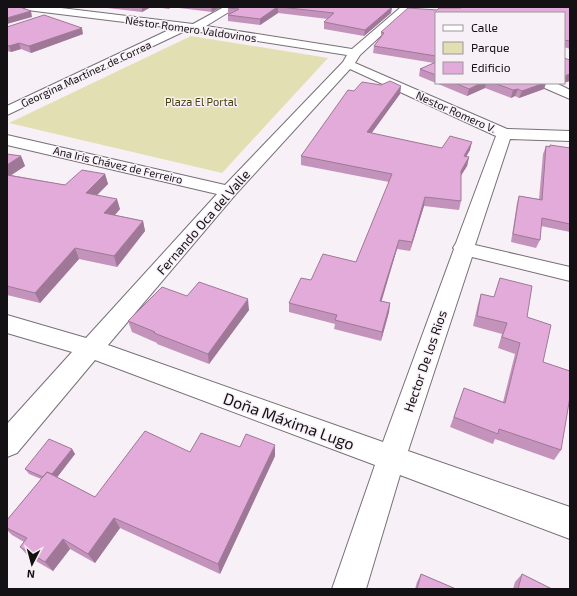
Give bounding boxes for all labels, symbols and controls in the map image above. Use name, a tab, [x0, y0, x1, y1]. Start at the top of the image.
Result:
legend	[435, 12, 565, 84]
street label: Néstor Romero Valdovinos	[125, 13, 258, 44]
text: Calle	[471, 20, 498, 34]
street label: Georgina Martínez de Correa	[19, 38, 153, 110]
text: Parque	[471, 40, 509, 54]
text: Edificio	[471, 60, 511, 74]
street label: Nestor Romero V.	[414, 88, 498, 135]
park label: Plaza El Portal	[165, 95, 238, 108]
street label: Ana Iris Chávez de Ferreiro	[52, 143, 184, 186]
street label: Fernando Oca del Valle	[153, 166, 253, 278]
street label: Hector De los Rios	[400, 308, 450, 414]
street label: Doña Máxima Lugo	[221, 388, 357, 453]
north arrow	[12, 544, 52, 584]
text: N	[26, 568, 36, 581]

